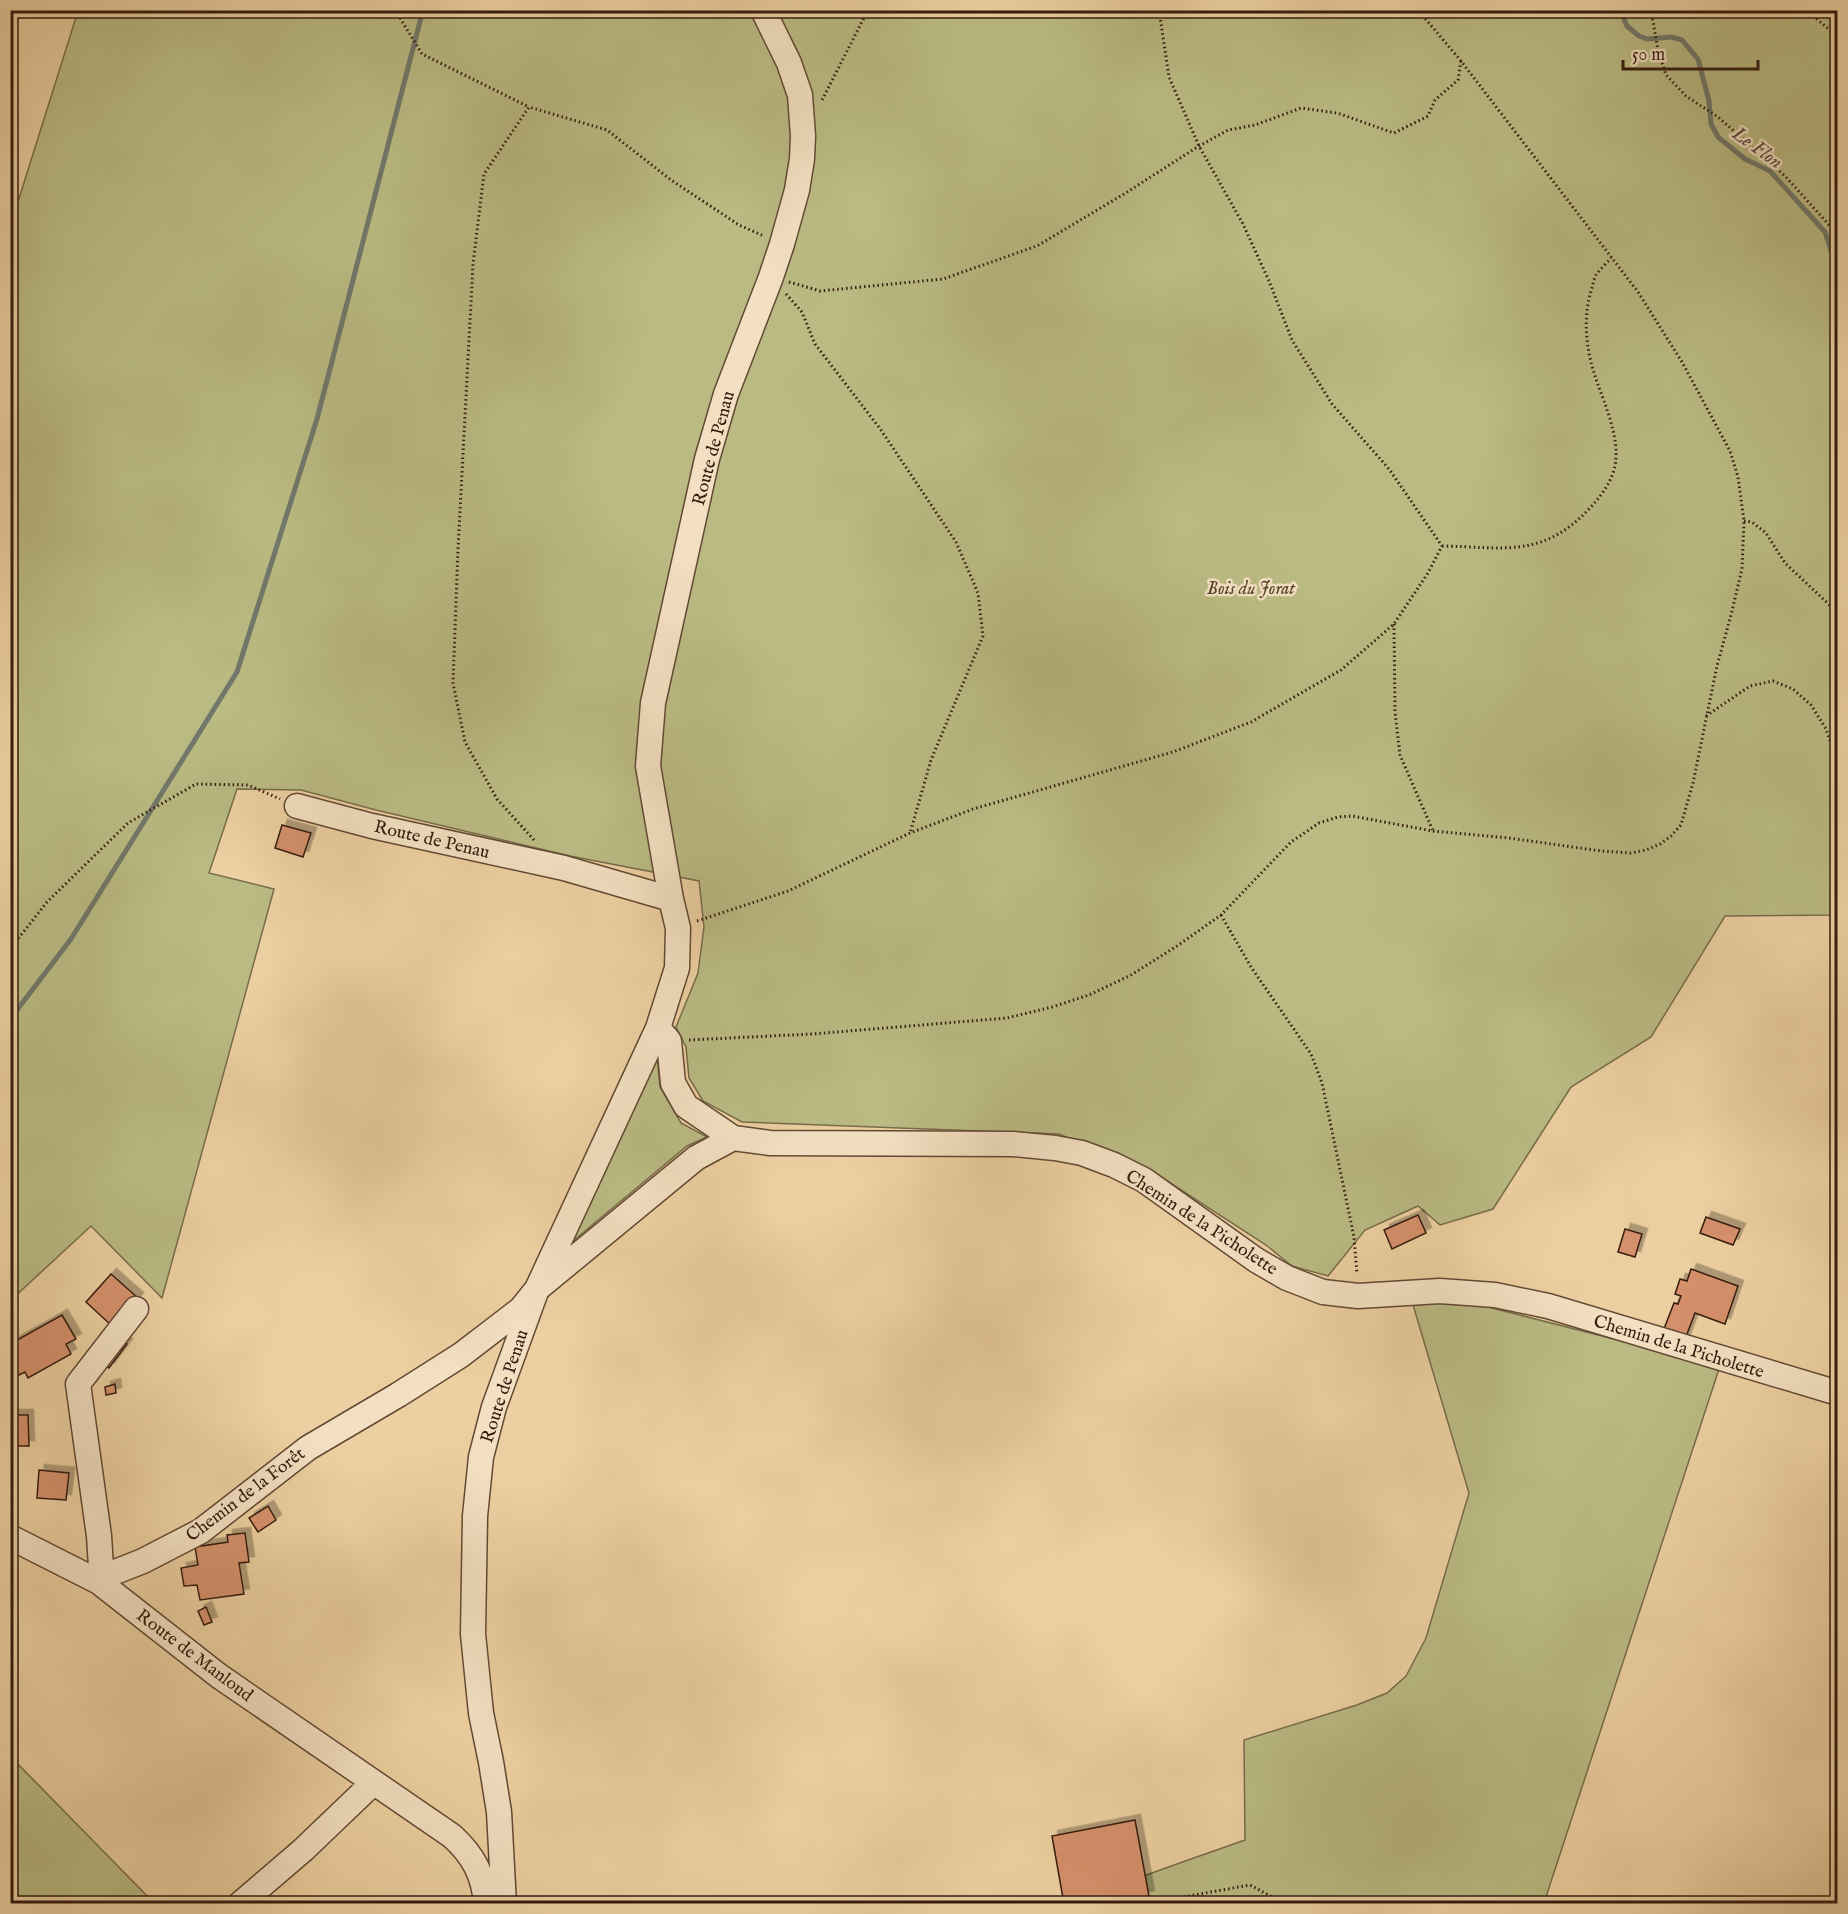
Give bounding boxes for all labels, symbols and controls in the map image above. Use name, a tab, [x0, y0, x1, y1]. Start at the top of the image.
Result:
scale bar	[1623, 33, 1758, 71]
text: 50 m	[1632, 44, 1665, 67]
water label: Le Flon	[1726, 121, 1787, 175]
street label: Route de Penau	[688, 388, 741, 508]
park label: Bois du Jorat	[1207, 578, 1296, 601]
street label: Route de Penau	[372, 816, 492, 865]
street label: Chemin de la Picholette	[1121, 1165, 1282, 1281]
street label: Chemin de la Picholette	[1591, 1311, 1767, 1384]
street label: Route de Penau	[476, 1327, 535, 1446]
street label: Chemin de la Forêt	[182, 1443, 310, 1548]
street label: Route de Manloud	[131, 1605, 257, 1708]

